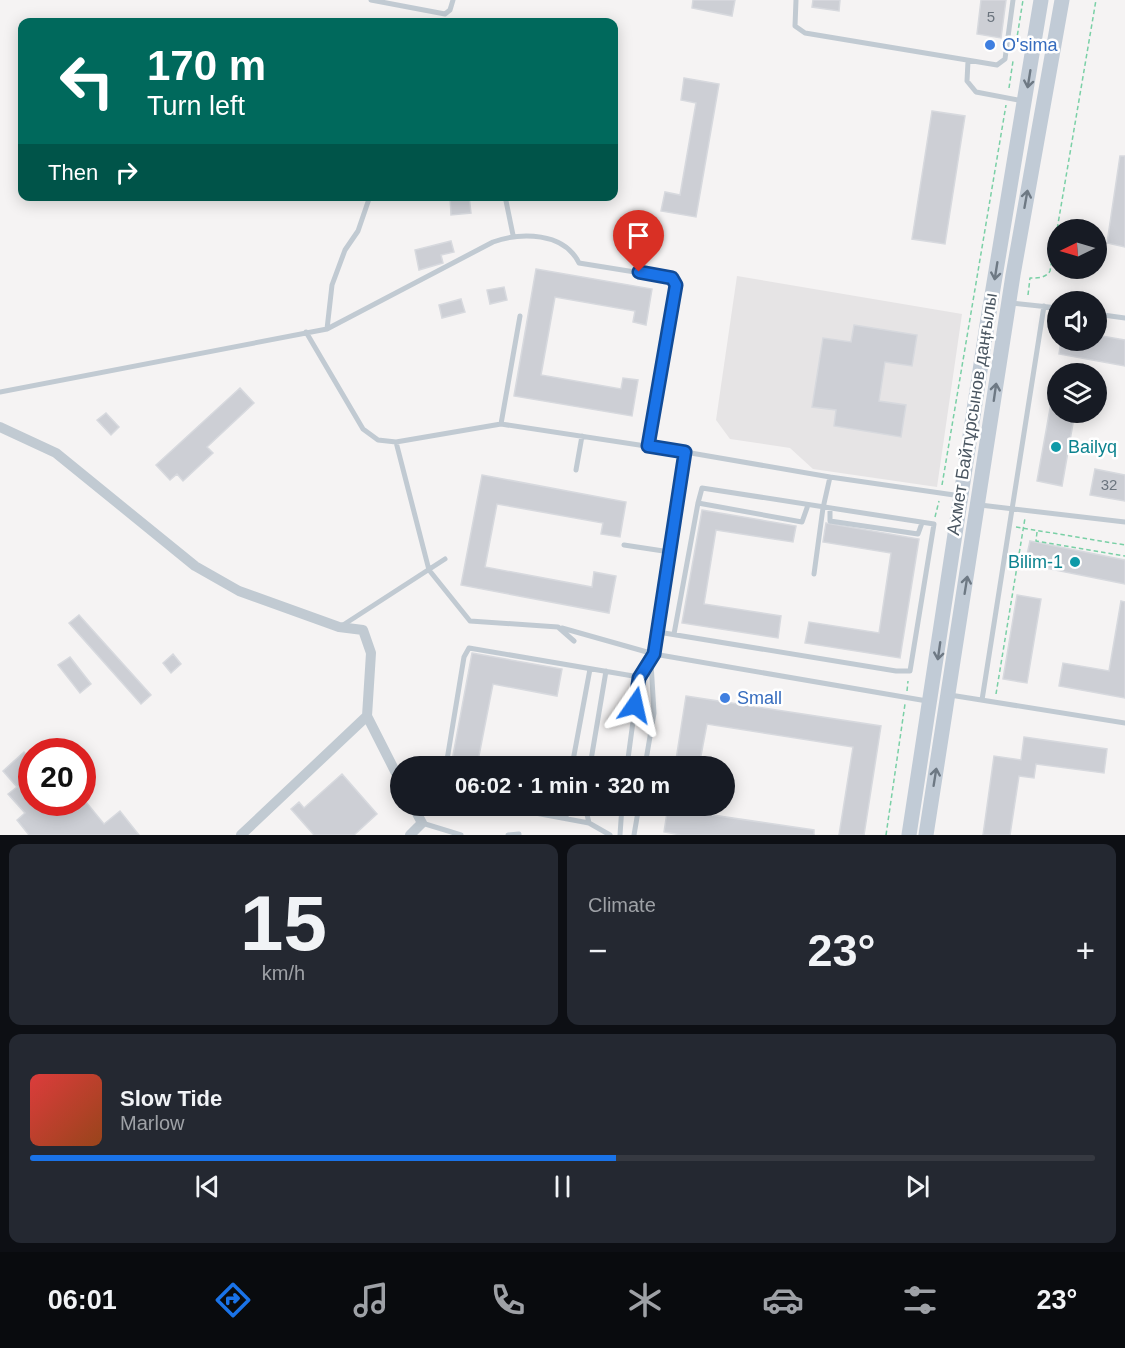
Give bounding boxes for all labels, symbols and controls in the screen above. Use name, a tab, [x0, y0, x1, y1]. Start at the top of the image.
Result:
house number: 5	[987, 8, 995, 25]
place label: O'sima	[1002, 35, 1058, 55]
marker: O'sima	[983, 38, 997, 52]
icon: left	[48, 42, 126, 120]
text: 170 m	[147, 42, 266, 89]
one-way arrow	[1023, 68, 1034, 88]
text: Turn left	[147, 91, 245, 121]
icon: right	[110, 156, 143, 189]
text: Then	[48, 160, 98, 185]
one-way arrow	[1021, 190, 1032, 210]
pin	[613, 210, 664, 272]
icon: arrive	[622, 219, 655, 252]
north arrow	[1047, 219, 1107, 279]
map controls	[1047, 219, 1107, 423]
one-way arrow	[990, 260, 1001, 280]
street label: Ахмет Байтұрсынов даңғылы	[943, 291, 1001, 537]
button: sound	[1047, 291, 1107, 351]
button: layers	[1047, 363, 1107, 423]
one-way arrow	[990, 383, 1001, 402]
place label: Bailyq	[1068, 437, 1117, 457]
marker: Bailyq	[1049, 440, 1063, 454]
house number: 32	[1101, 476, 1117, 493]
place label: Bilim-1	[1008, 552, 1063, 572]
marker: Bilim-1	[1068, 555, 1082, 569]
one-way arrow	[961, 575, 972, 595]
one-way arrow	[934, 640, 945, 660]
position arrow	[603, 673, 667, 737]
place label: Small	[737, 688, 782, 708]
marker: Small	[718, 691, 732, 705]
speed limit sign: 20	[18, 738, 96, 816]
one-way arrow	[930, 768, 941, 788]
text: 06:02 · 1 min · 320 m	[455, 773, 670, 798]
text: 15	[240, 879, 327, 967]
text: Climate	[588, 894, 656, 916]
text: 23°	[807, 925, 876, 976]
text: −	[588, 932, 607, 969]
text: +	[1076, 932, 1095, 969]
text: km/h	[262, 962, 305, 984]
text: Slow Tide	[120, 1086, 222, 1111]
text: Marlow	[120, 1112, 184, 1134]
icon: previous	[191, 1170, 224, 1203]
icon: pause	[546, 1170, 579, 1203]
icon: next	[901, 1170, 934, 1203]
icon: directions	[212, 1279, 254, 1321]
icon: music	[350, 1279, 392, 1321]
icon: phone	[487, 1279, 529, 1321]
icon: climate	[624, 1279, 666, 1321]
icon: car	[762, 1279, 804, 1321]
icon: filters	[899, 1279, 941, 1321]
text: 06:01	[48, 1285, 117, 1315]
text: 23°	[1036, 1285, 1077, 1315]

